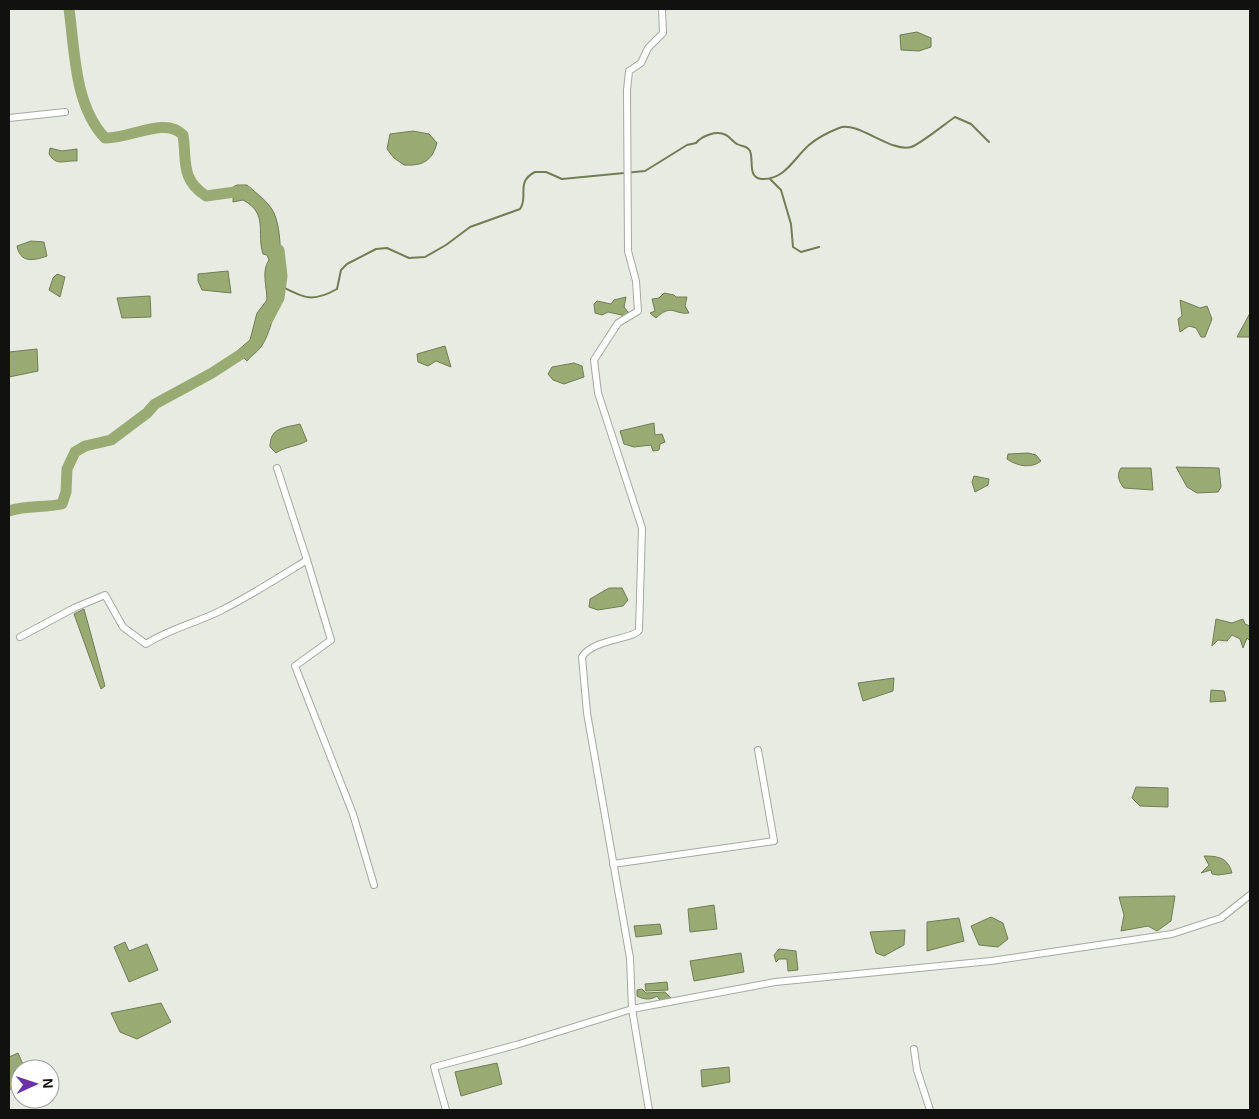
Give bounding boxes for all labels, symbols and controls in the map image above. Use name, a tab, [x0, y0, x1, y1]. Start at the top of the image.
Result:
north arrow	[10, 1059, 60, 1109]
text: N	[40, 1078, 56, 1089]

